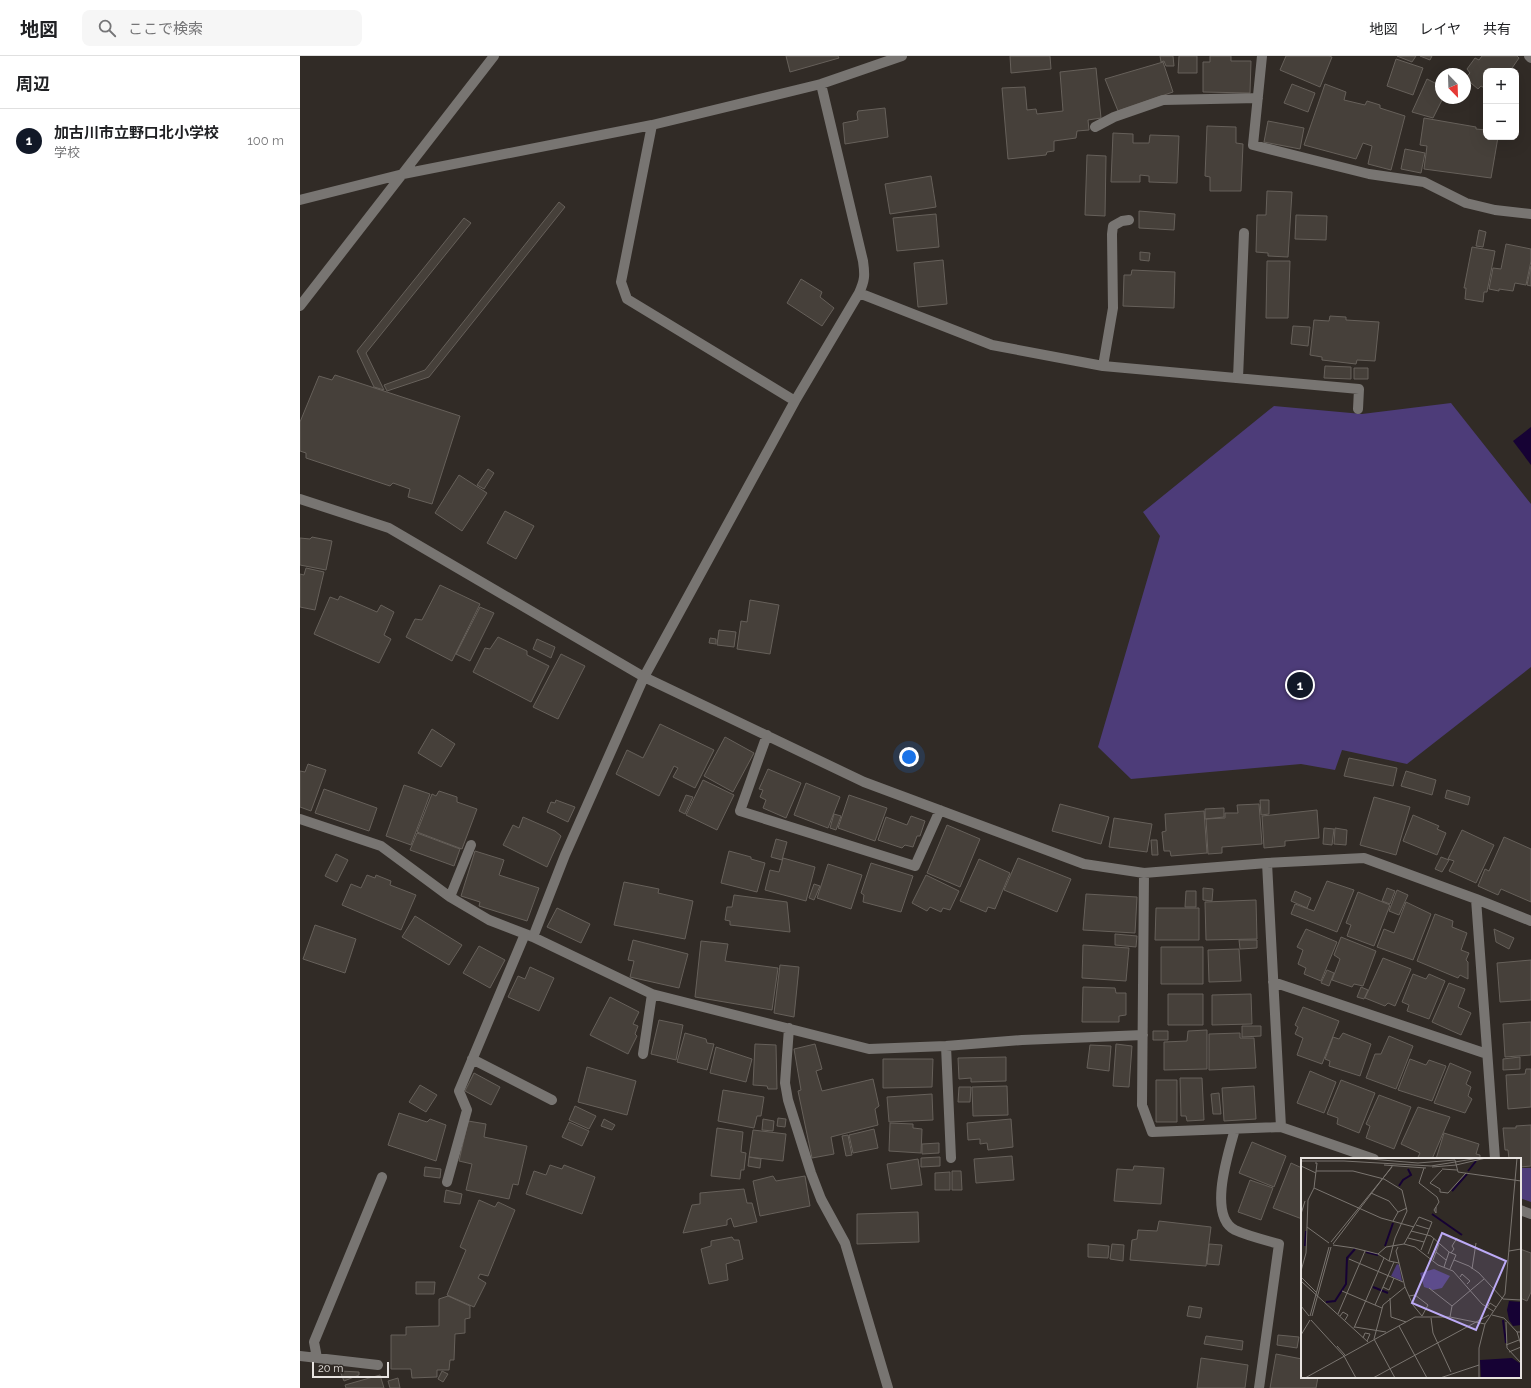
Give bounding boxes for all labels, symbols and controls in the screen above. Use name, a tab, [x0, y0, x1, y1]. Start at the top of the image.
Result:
search box	[82, 10, 362, 46]
icon: search	[96, 17, 118, 39]
text: 地図	[20, 18, 58, 40]
text: ここで検索	[128, 20, 203, 38]
text: 地図	[1369, 21, 1397, 37]
text: レイヤ	[1419, 21, 1461, 37]
text: 共有	[1483, 21, 1511, 37]
north arrow	[1435, 68, 1471, 104]
map controls	[1483, 68, 1519, 140]
button: +	[1483, 68, 1519, 104]
text: 周辺	[16, 74, 50, 94]
button: −	[1483, 104, 1519, 140]
text: 加古川市立野口北小学校	[54, 124, 219, 142]
text: 1	[26, 133, 32, 148]
text: 100 m	[247, 133, 284, 148]
text: 学校	[54, 145, 80, 160]
pin: 1	[1287, 670, 1313, 700]
your location	[899, 747, 919, 767]
inset map	[1301, 1158, 1521, 1378]
scale bar	[312, 1360, 389, 1379]
text: 20 m	[318, 1362, 343, 1375]

